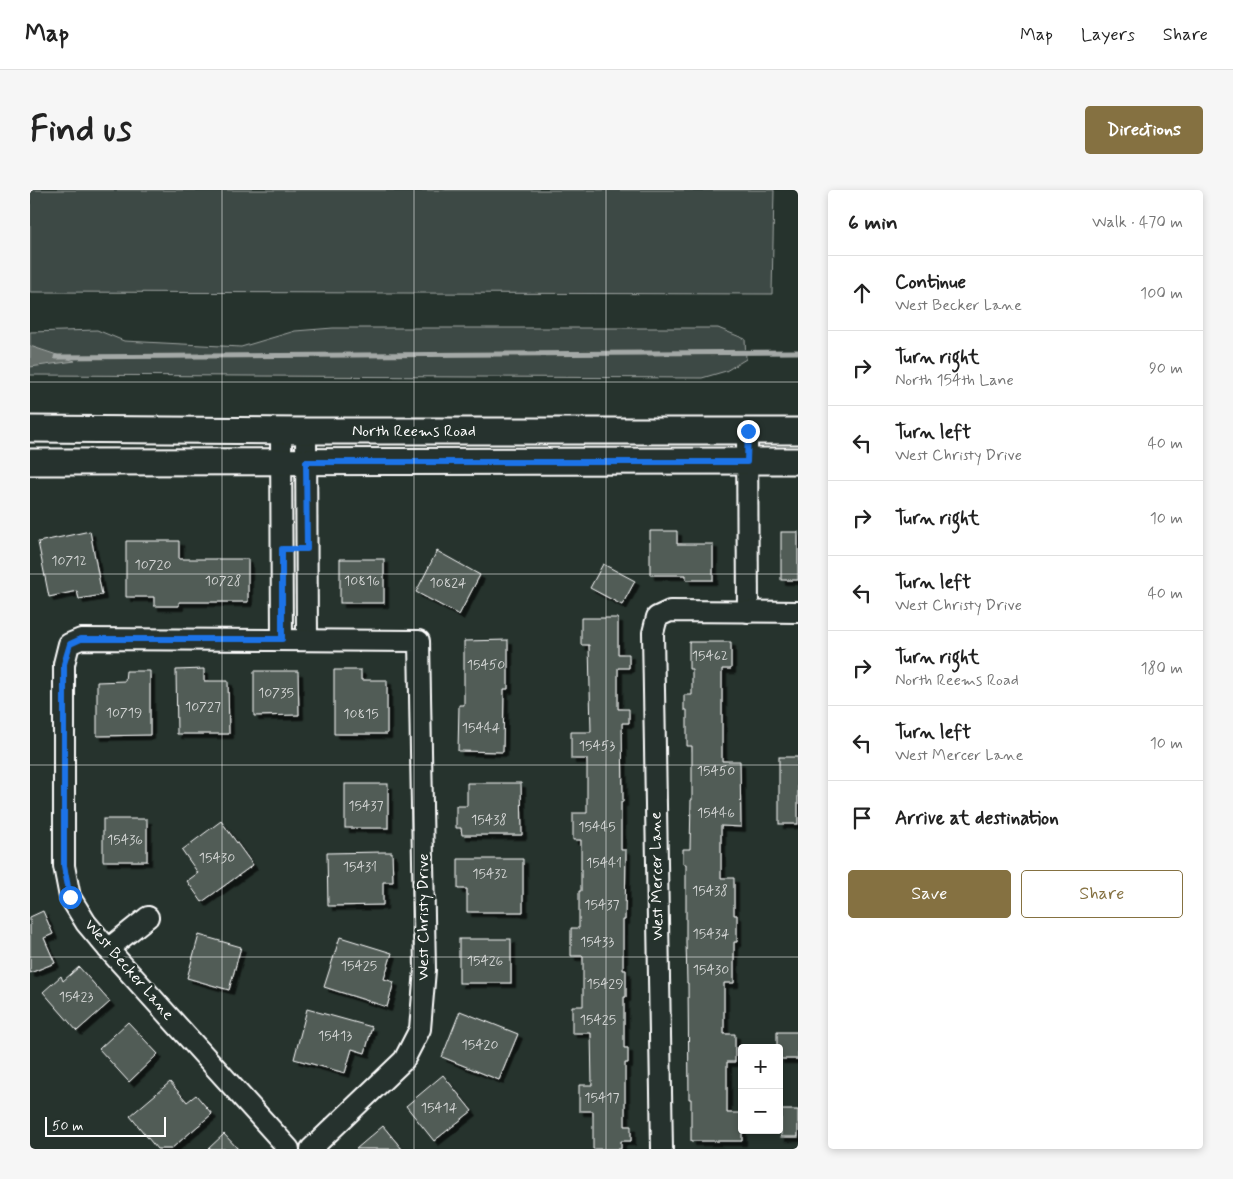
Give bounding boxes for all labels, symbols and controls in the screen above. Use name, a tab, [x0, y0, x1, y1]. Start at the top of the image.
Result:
text: Map	[25, 19, 69, 50]
text: Map	[1020, 23, 1053, 47]
text: Layers	[1081, 23, 1135, 47]
text: Share	[1163, 23, 1208, 47]
button: Directions	[1085, 106, 1203, 154]
text: Find us	[30, 107, 132, 153]
text: 6 min	[848, 209, 898, 237]
text: Walk · 470 m	[1092, 212, 1183, 233]
text: Continue	[895, 270, 966, 295]
icon: ahead	[848, 279, 876, 307]
text: 100 m	[1140, 283, 1183, 304]
text: West Becker Lane	[895, 295, 1022, 316]
text: Turn right	[895, 345, 979, 370]
icon: right	[848, 354, 876, 382]
text: 90 m	[1149, 358, 1183, 379]
text: North 154th Lane	[895, 370, 1014, 391]
route end	[737, 420, 760, 443]
text: Turn left	[895, 420, 971, 445]
street label: North Reems Road	[352, 421, 476, 442]
icon: left	[848, 429, 876, 457]
text: 40 m	[1147, 433, 1183, 454]
text: West Christy Drive	[895, 445, 1022, 466]
icon: right	[848, 504, 876, 532]
text: Turn right	[895, 506, 979, 531]
text: 10 m	[1150, 508, 1183, 529]
house number: 10712	[51, 552, 87, 570]
house number: 10720	[135, 556, 171, 574]
text: Turn left	[895, 570, 971, 595]
house number: 10728	[205, 572, 241, 590]
house number: 10816	[344, 572, 380, 590]
house number: 10824	[429, 574, 467, 592]
icon: left	[848, 579, 876, 607]
text: 40 m	[1147, 583, 1183, 604]
text: West Christy Drive	[895, 595, 1022, 616]
text: Turn right	[895, 645, 979, 670]
house number: 15462	[692, 647, 728, 665]
icon: right	[848, 654, 876, 682]
house number: 15450	[467, 656, 505, 674]
text: 180 m	[1140, 658, 1183, 679]
text: North Reems Road	[895, 670, 1019, 691]
house number: 10735	[258, 684, 294, 702]
house number: 10727	[185, 698, 221, 716]
house number: 10719	[106, 704, 142, 722]
house number: 10815	[343, 705, 379, 723]
house number: 15444	[462, 719, 501, 737]
text: Turn left	[895, 720, 971, 745]
icon: left	[848, 729, 876, 757]
text: 10 m	[1150, 733, 1183, 754]
house number: 15453	[579, 737, 615, 755]
text: West Mercer Lane	[895, 745, 1023, 766]
house number: 15450	[697, 762, 735, 780]
house number: 15437	[348, 797, 384, 815]
house number: 15446	[697, 804, 735, 822]
icon: arrive	[848, 804, 876, 832]
text: Arrive at destination	[895, 806, 1059, 831]
house number: 15438	[471, 811, 507, 829]
street label: West Mercer Lane	[645, 811, 669, 940]
house number: 15445	[578, 818, 616, 836]
house number: 15436	[107, 831, 143, 849]
house number: 15430	[199, 849, 235, 867]
street label: West Christy Drive	[413, 854, 434, 980]
house number: 15441	[586, 854, 622, 872]
house number: 15431	[343, 858, 377, 876]
house number: 15432	[472, 865, 508, 883]
button: Save	[848, 870, 1011, 918]
button: Share	[1021, 870, 1183, 918]
house number: 15438	[692, 882, 728, 900]
route start	[59, 886, 82, 909]
house number: 15437	[584, 896, 620, 914]
street label: West Becker Lane	[79, 915, 179, 1025]
house number: 15434	[693, 925, 730, 943]
house number: 15433	[580, 933, 614, 951]
house number: 15426	[467, 952, 504, 970]
house number: 15425	[341, 957, 377, 975]
house number: 15430	[693, 961, 729, 979]
house number: 15429	[586, 975, 624, 993]
house number: 15423	[59, 988, 93, 1006]
house number: 15425	[580, 1011, 616, 1029]
house number: 15413	[318, 1027, 352, 1045]
house number: 15420	[462, 1036, 498, 1054]
map controls	[738, 1044, 783, 1134]
button: +	[738, 1044, 783, 1089]
house number: 15417	[584, 1089, 620, 1107]
button: −	[738, 1089, 783, 1134]
house number: 15414	[421, 1099, 458, 1117]
scale bar	[45, 1114, 166, 1137]
text: 50 m	[52, 1117, 83, 1135]

